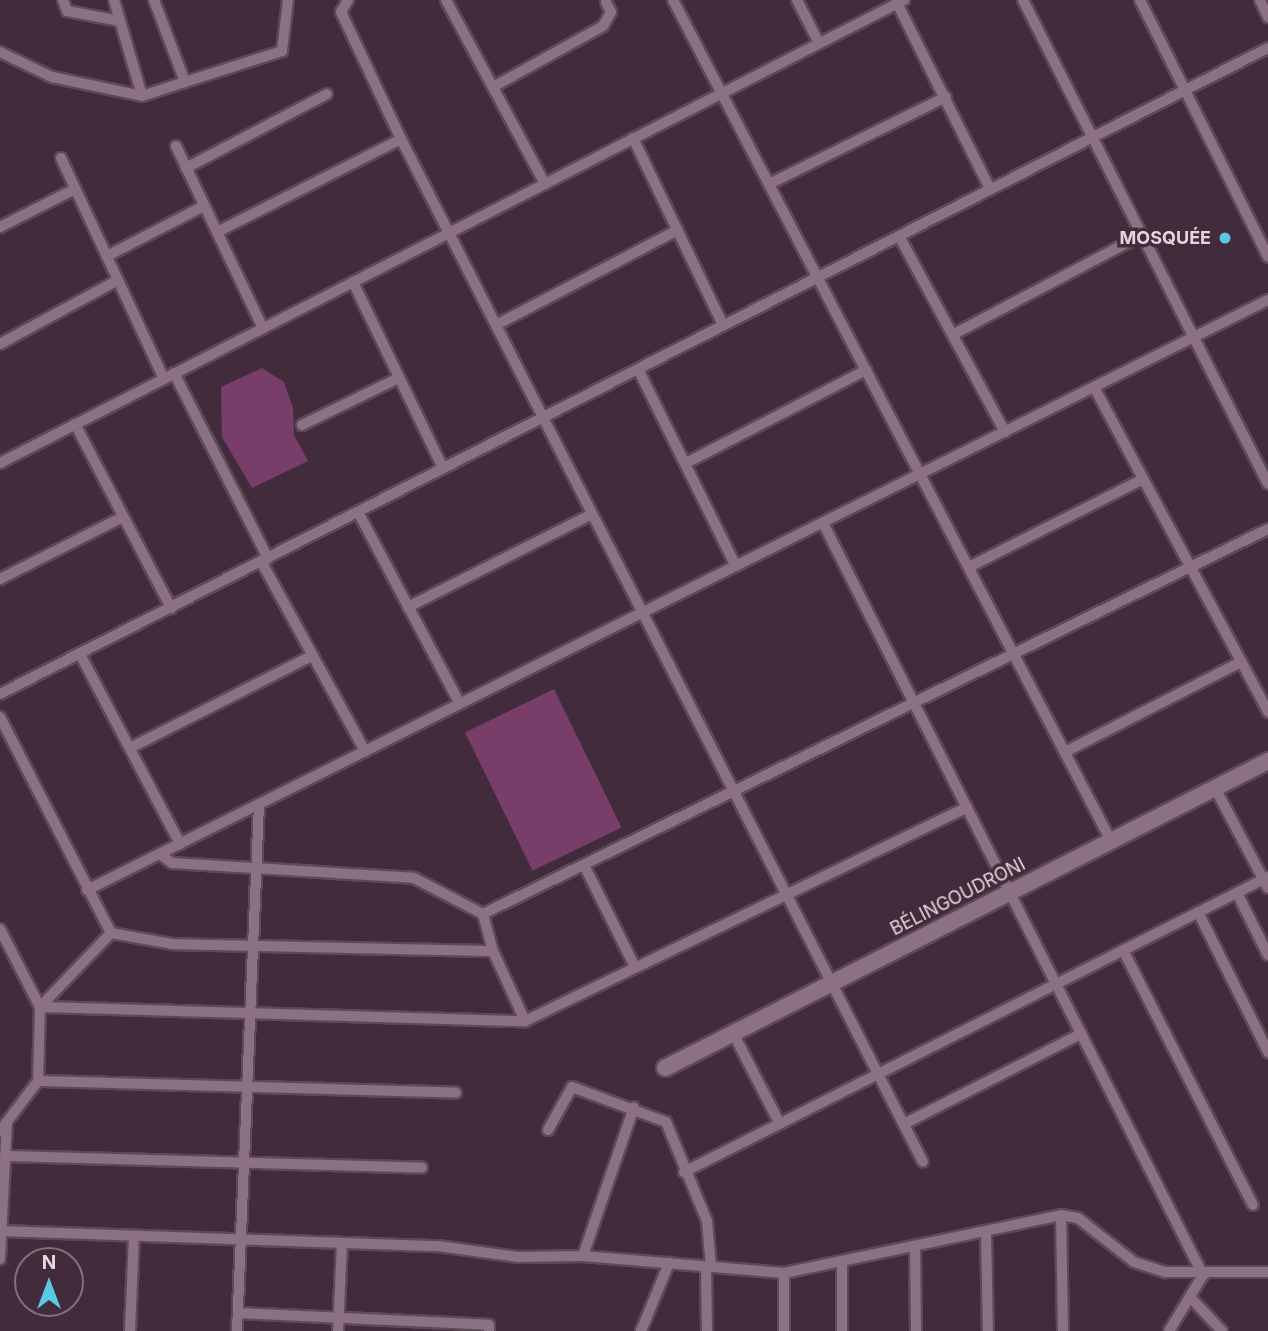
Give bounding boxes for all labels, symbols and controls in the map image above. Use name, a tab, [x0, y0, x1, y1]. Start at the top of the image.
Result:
place label: MOSQUÉE	[1120, 227, 1211, 249]
marker: MOSQUÉE	[1217, 230, 1233, 246]
street label: BÉLINGOUDRONI	[887, 854, 1029, 940]
north arrow	[14, 1247, 84, 1317]
text: N	[42, 1251, 56, 1274]

